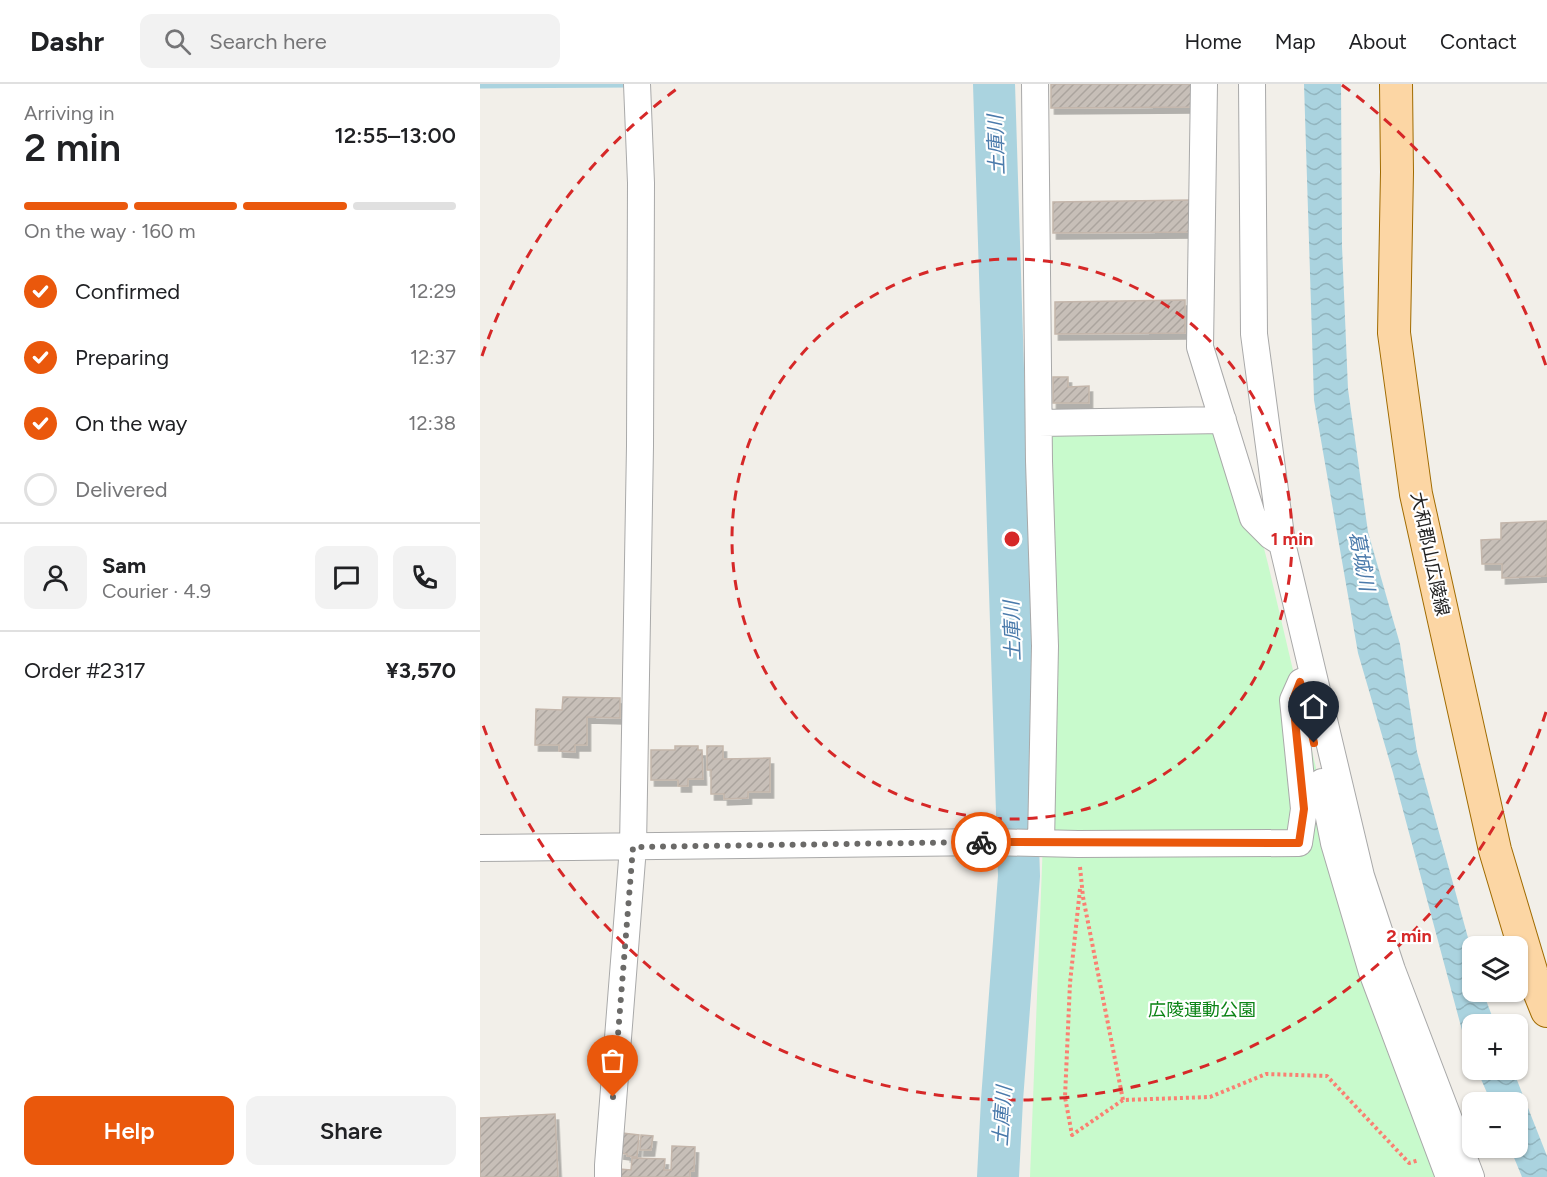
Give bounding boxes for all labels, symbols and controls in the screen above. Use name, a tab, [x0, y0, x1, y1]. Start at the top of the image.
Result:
search box	[140, 14, 560, 68]
text: Dashr	[30, 24, 104, 58]
icon: search	[161, 25, 194, 58]
text: Search here	[209, 28, 327, 55]
text: Home	[1185, 29, 1242, 54]
text: Map	[1275, 29, 1316, 54]
text: About	[1349, 29, 1407, 54]
text: Contact	[1440, 29, 1517, 54]
text: Arriving in	[24, 101, 114, 125]
water label: 土庫川	[983, 113, 1009, 175]
text: 12:55–13:00	[335, 122, 456, 149]
text: 2 min	[24, 124, 121, 171]
text: On the way · 160 m	[24, 219, 196, 243]
icon: check	[24, 275, 57, 308]
text: Confirmed	[75, 278, 180, 305]
text: 12:29	[409, 279, 456, 303]
icon: check	[24, 341, 57, 374]
text: Preparing	[75, 344, 169, 371]
text: 12:37	[410, 345, 456, 369]
icon: check	[24, 407, 57, 440]
text: On the way	[75, 410, 187, 437]
text: 12:38	[408, 411, 456, 435]
text: Delivered	[75, 476, 168, 503]
street label: 大和郡山広陵線	[1406, 490, 1454, 618]
text: 1 min	[1271, 528, 1313, 550]
centre of rings	[1002, 529, 1022, 549]
water label: 葛城川	[1344, 529, 1380, 595]
button: person	[24, 546, 87, 609]
button: chat	[315, 546, 378, 609]
button: phone	[393, 546, 456, 609]
text: Sam	[102, 552, 146, 579]
text: Courier · 4.9	[102, 579, 211, 603]
water label: 土庫川	[999, 599, 1025, 661]
text: Order #2317	[24, 657, 145, 684]
text: ¥3,570	[386, 657, 456, 684]
pin	[1288, 681, 1339, 743]
icon: home	[1297, 690, 1330, 723]
courier	[951, 812, 1011, 872]
icon: bike	[965, 826, 998, 859]
text: 2 min	[1386, 925, 1432, 947]
map controls	[1462, 936, 1528, 1158]
button: layers	[1462, 936, 1528, 1002]
park label: 広陵運動公園	[1148, 999, 1256, 1021]
button: +	[1462, 1014, 1528, 1080]
pin	[587, 1035, 638, 1097]
icon: bag	[596, 1044, 629, 1077]
water label: 土庫川	[988, 1083, 1016, 1147]
button: −	[1462, 1092, 1528, 1158]
button: Help	[24, 1096, 234, 1165]
button: Share	[246, 1096, 456, 1165]

